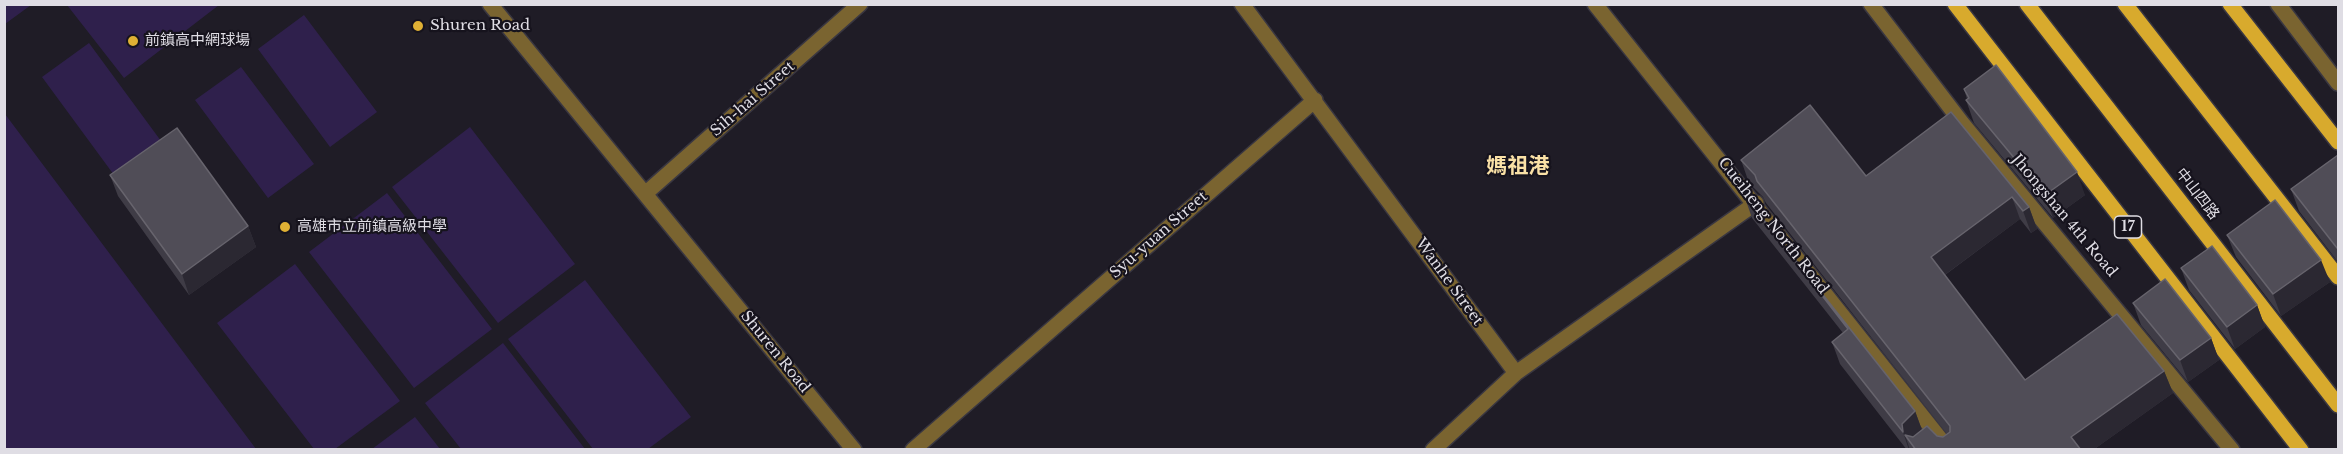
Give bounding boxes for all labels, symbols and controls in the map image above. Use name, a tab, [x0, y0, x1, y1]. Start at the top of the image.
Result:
place label: Shuren Road	[430, 17, 530, 35]
marker: Shuren Road	[411, 19, 425, 33]
place label: 前鎮高中網球場	[145, 32, 250, 50]
marker: 前鎮高中網球場	[126, 34, 140, 48]
street label: Sih-hai Street	[707, 58, 799, 140]
street label: Jhongshan 4th Road	[2007, 151, 2121, 281]
district label: 媽祖港	[1487, 154, 1549, 180]
street label: Cueiheng North Road	[1714, 154, 1832, 298]
street label: 中山四路	[2171, 165, 2223, 223]
street label: Syu-yuan Street	[1107, 188, 1211, 282]
road number: 17	[2114, 216, 2142, 238]
place label: 高雄市立前鎮高級中學	[297, 218, 447, 236]
marker: 高雄市立前鎮高級中學	[278, 220, 292, 234]
street label: Wanhe Street	[1411, 235, 1487, 329]
street label: Shuren Road	[736, 307, 814, 397]

